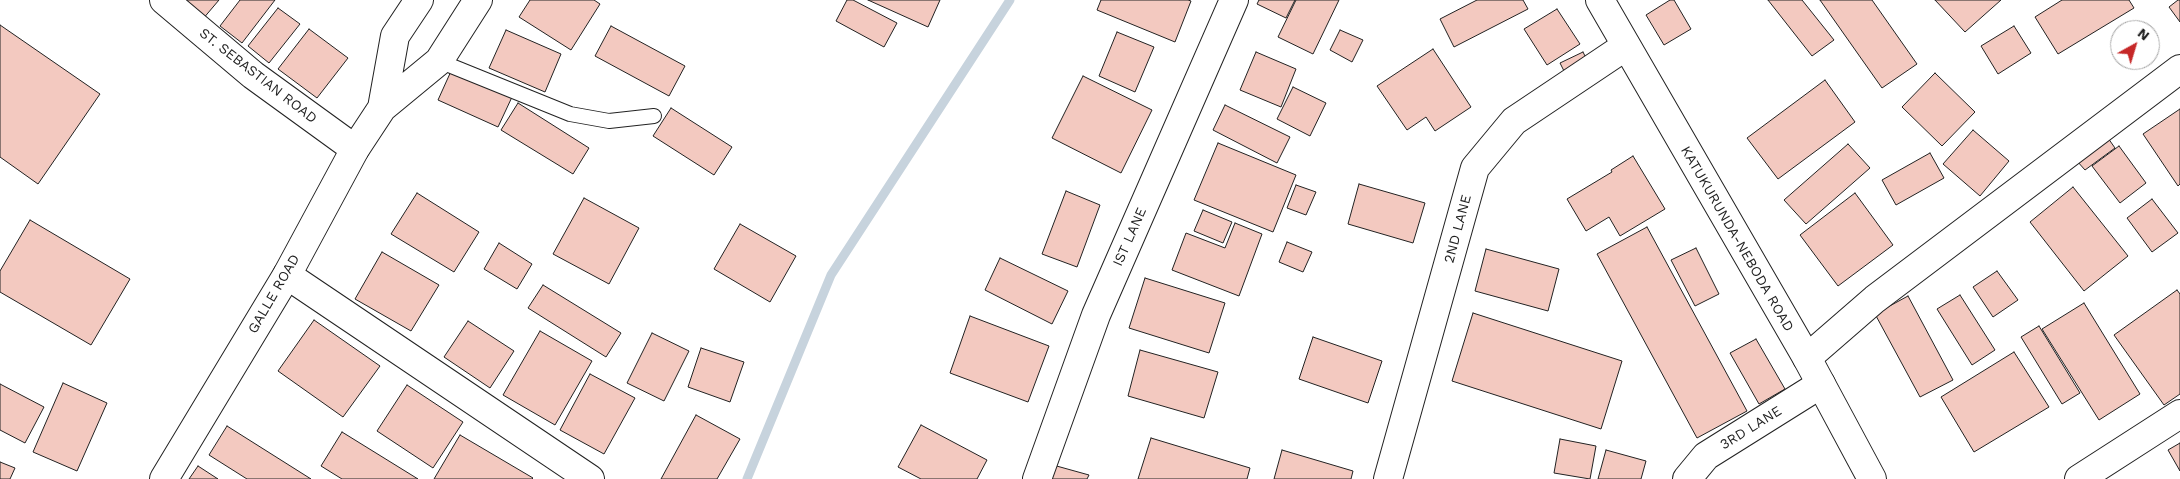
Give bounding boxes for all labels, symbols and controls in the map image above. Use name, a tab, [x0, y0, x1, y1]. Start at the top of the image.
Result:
north arrow	[2110, 20, 2160, 70]
street label: ST. SEBASTIAN ROAD	[196, 25, 320, 127]
text: N	[2135, 25, 2153, 44]
street label: KATUKURUNDA-NEBODA ROAD	[1677, 143, 1797, 335]
street label: 2ND LANE	[1441, 193, 1475, 265]
street label: IST LANE	[1110, 205, 1150, 269]
street label: GALLE ROAD	[245, 251, 303, 337]
street label: 3RD LANE	[1717, 403, 1785, 453]

